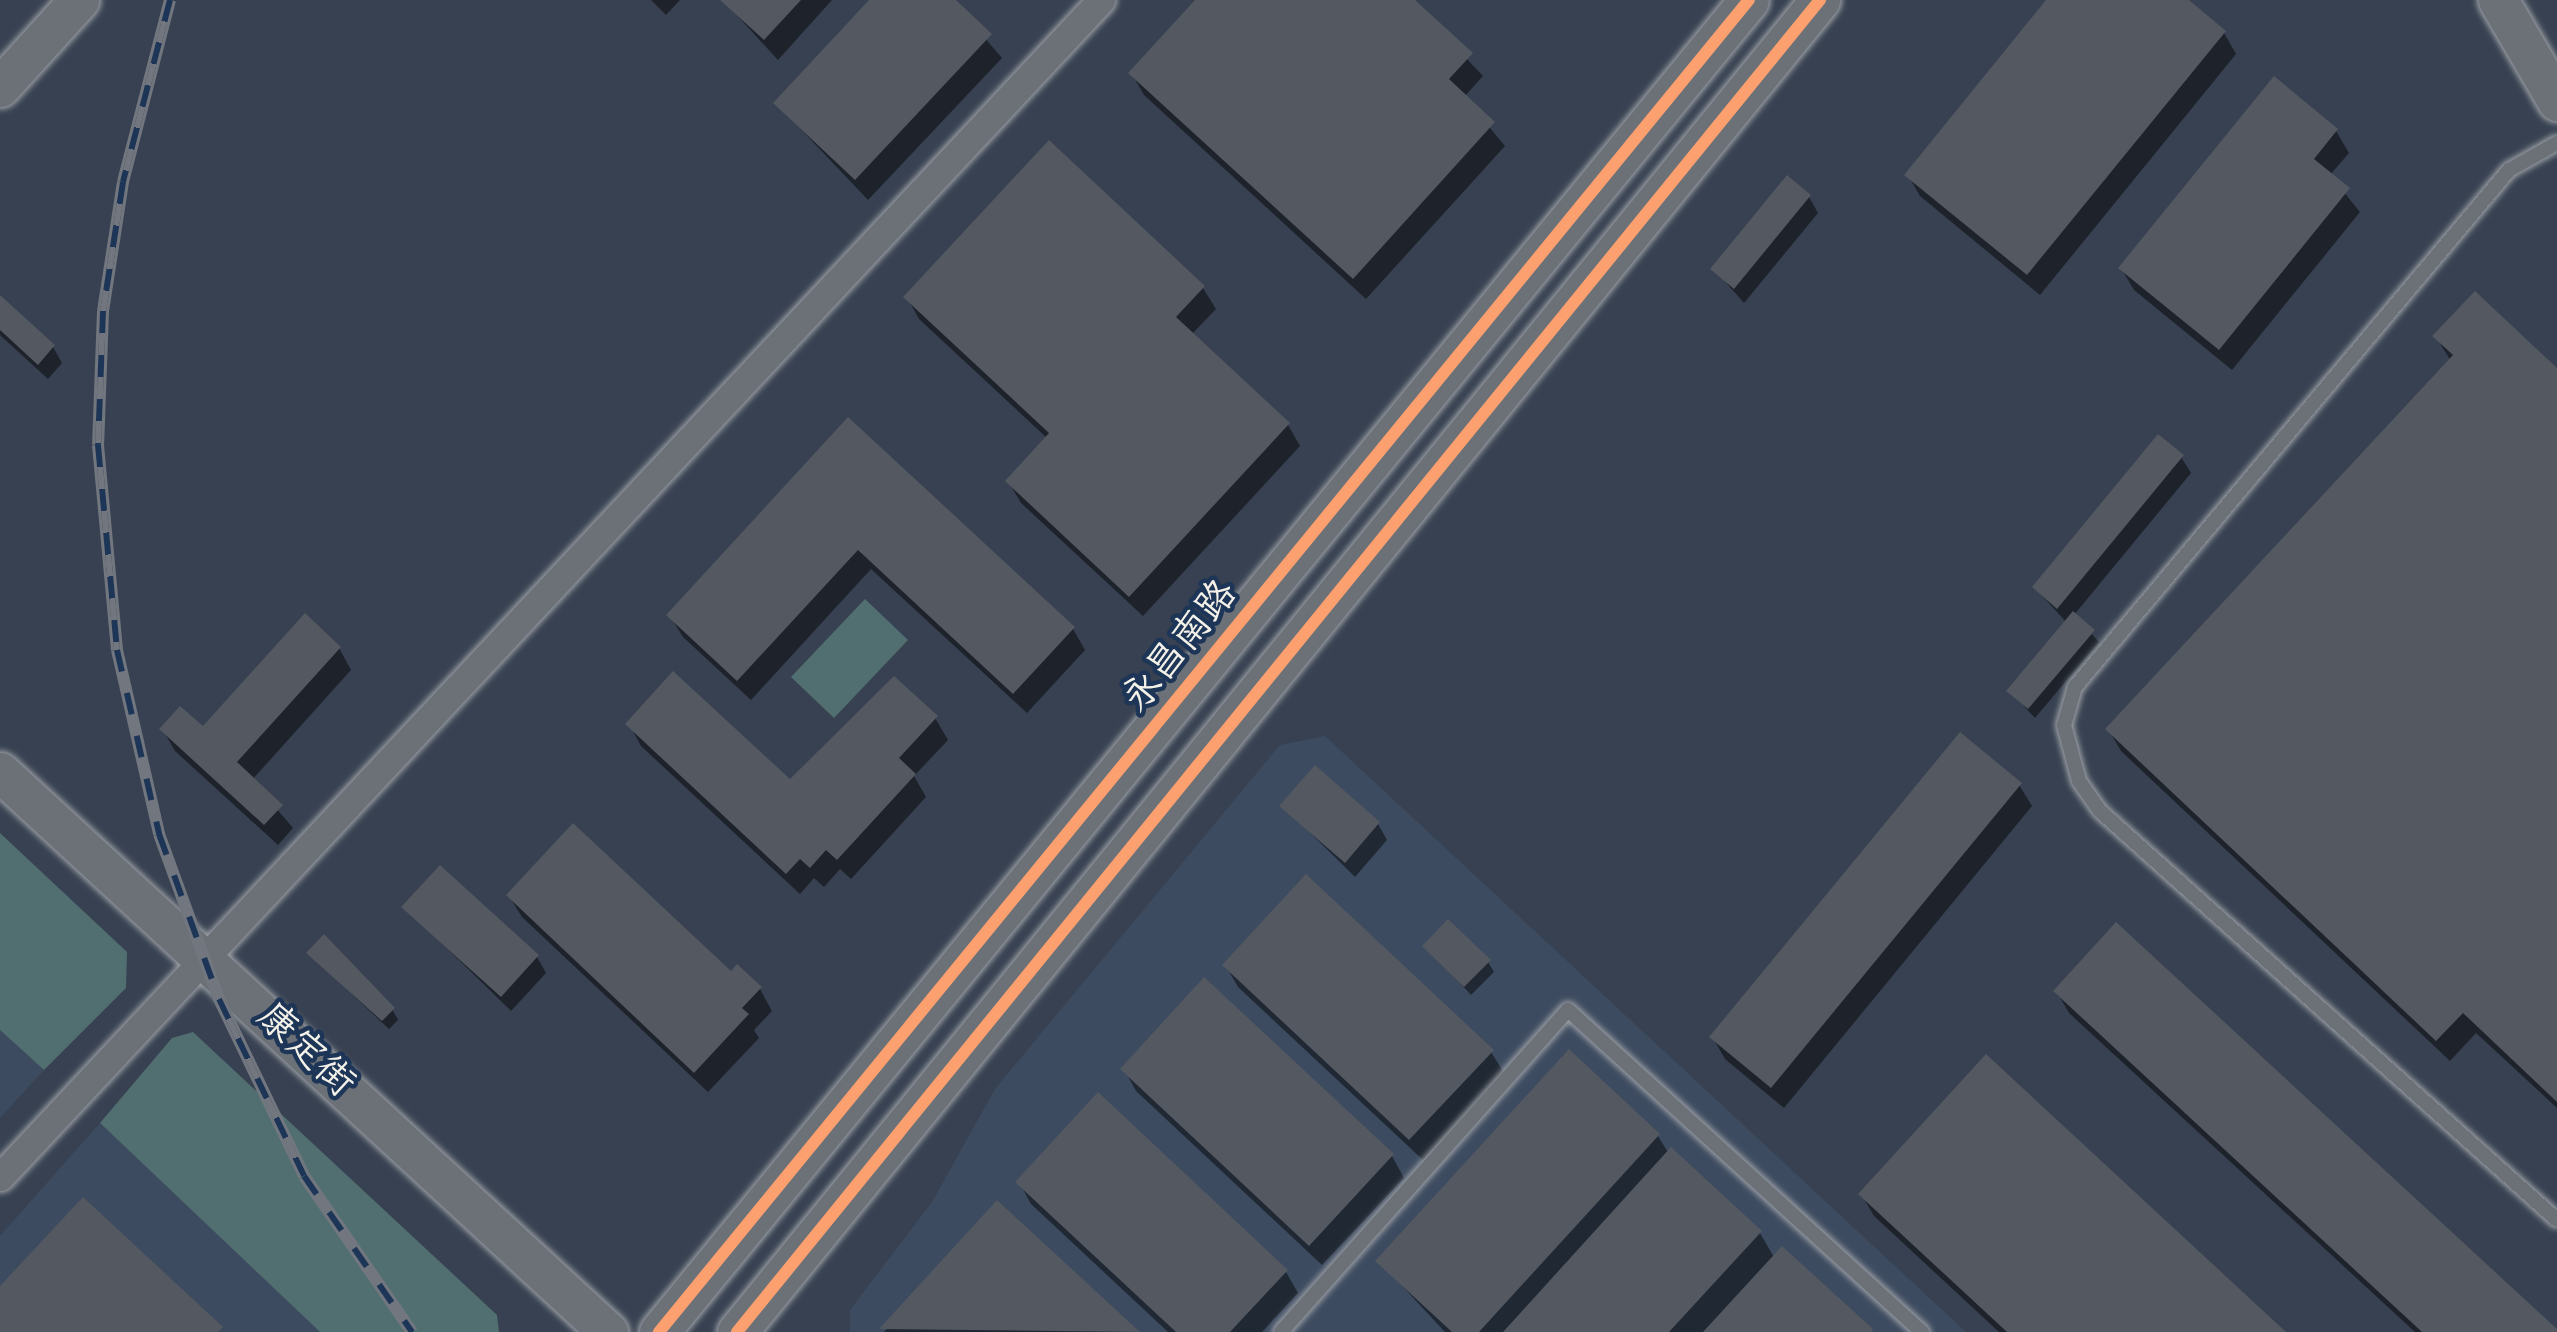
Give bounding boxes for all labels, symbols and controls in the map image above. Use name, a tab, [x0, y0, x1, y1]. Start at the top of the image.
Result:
street label: 永昌南路	[1114, 572, 1248, 722]
street label: 康定街	[246, 994, 364, 1108]

